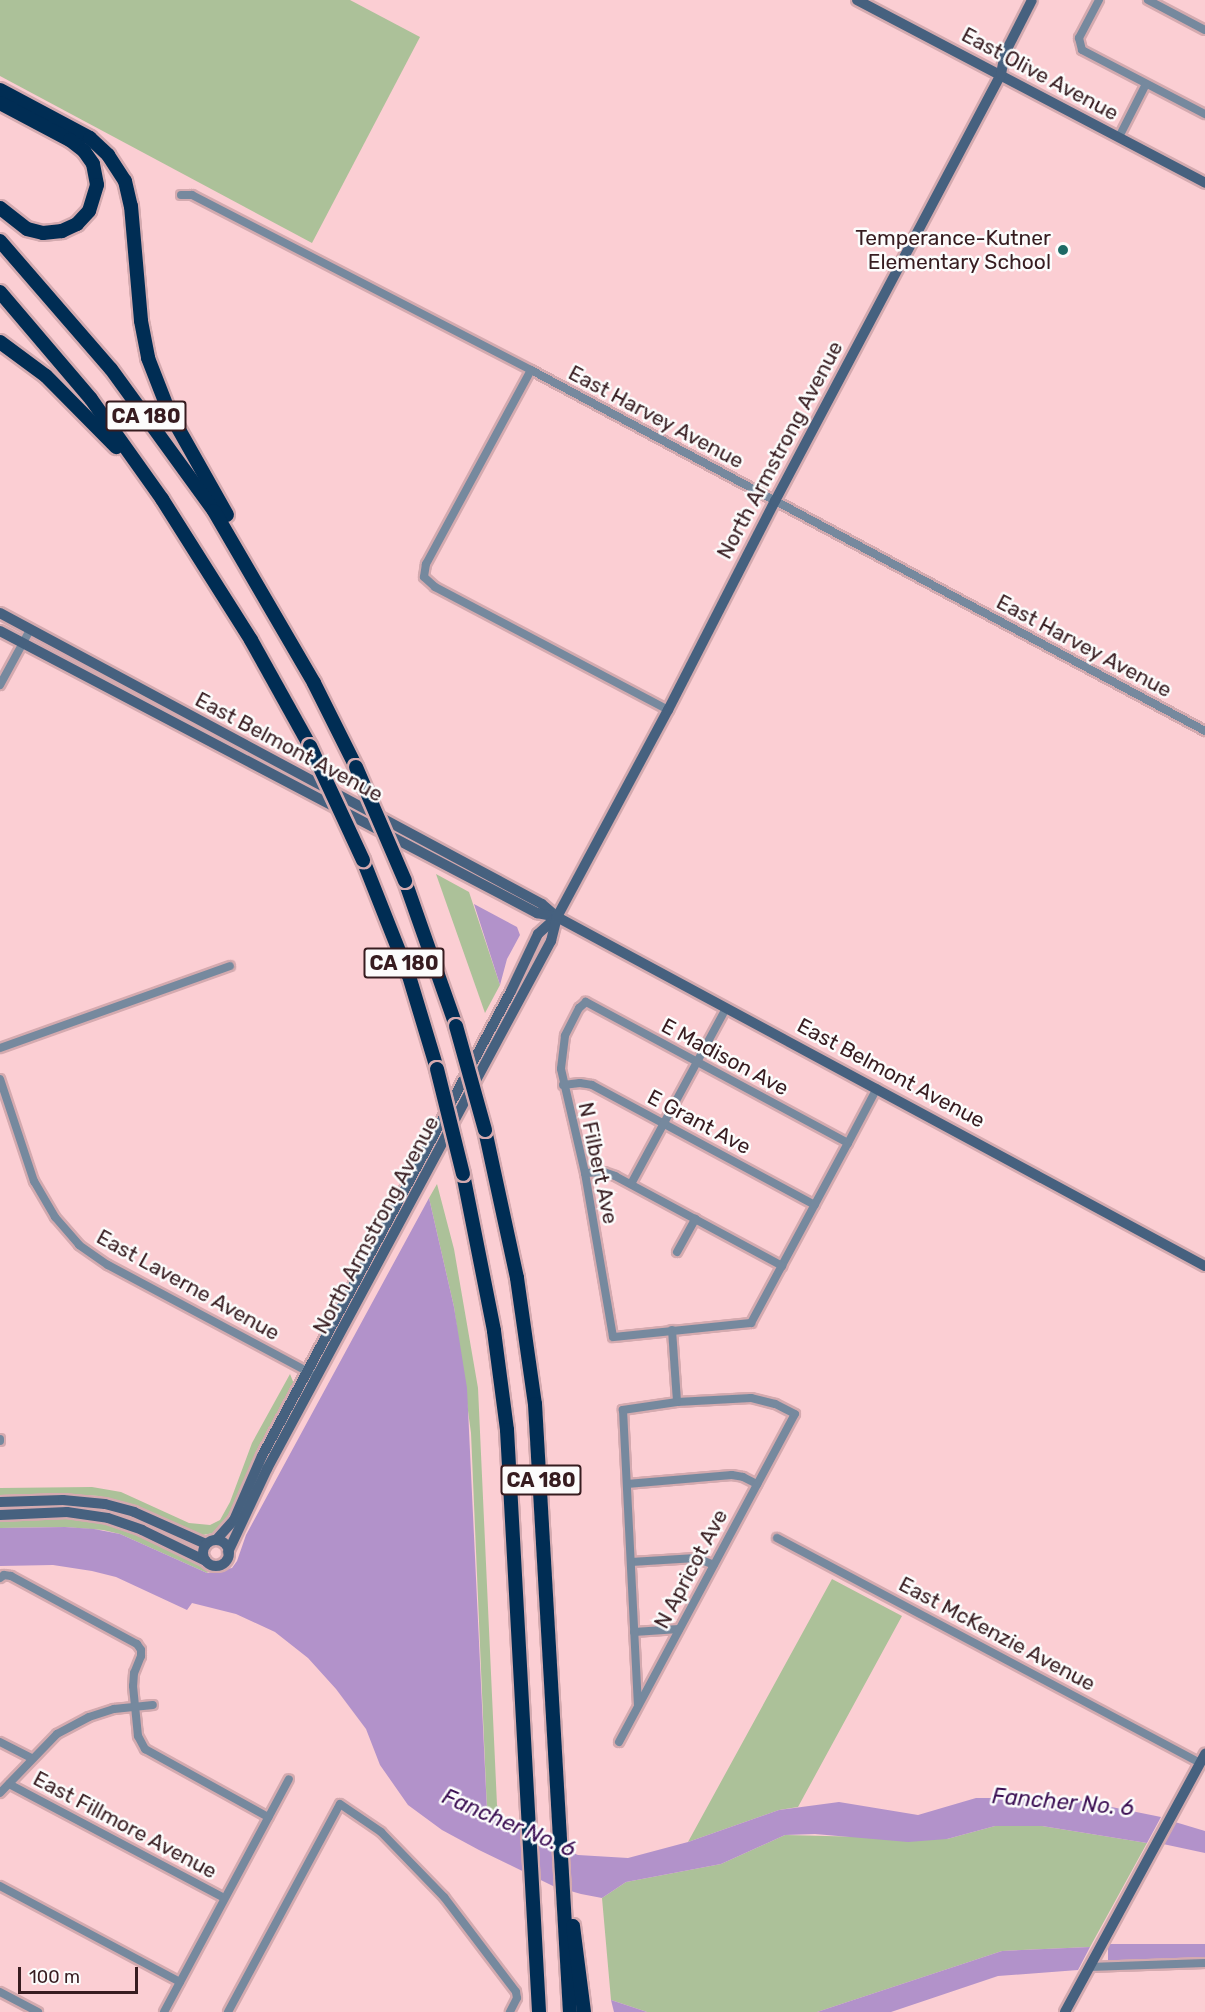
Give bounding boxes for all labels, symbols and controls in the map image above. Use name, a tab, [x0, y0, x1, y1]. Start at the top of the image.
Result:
street label: East Olive Avenue	[957, 22, 1123, 126]
place label: Temperance-Kutner Elementary School	[855, 225, 1051, 275]
marker: Temperance-Kutner Elementary School	[1056, 243, 1070, 257]
street label: North Armstrong Avenue	[712, 336, 848, 564]
street label: East Harvey Avenue	[564, 360, 748, 474]
road number: CA 180	[104, 399, 188, 433]
street label: East Harvey Avenue	[992, 589, 1176, 703]
street label: East Belmont Avenue	[191, 687, 387, 807]
road number: CA 180	[362, 946, 446, 980]
street label: E Madison Ave	[657, 1013, 793, 1101]
street label: East Belmont Avenue	[793, 1013, 989, 1133]
street label: E Grant Ave	[643, 1084, 755, 1160]
street label: N Filbert Ave	[573, 1100, 623, 1226]
street label: North Armstrong Avenue	[308, 1111, 444, 1339]
street label: East Laverne Avenue	[92, 1224, 284, 1346]
road number: CA 180	[499, 1463, 583, 1497]
street label: N Apricot Ave	[649, 1504, 733, 1634]
street label: East McKenzie Avenue	[894, 1571, 1100, 1697]
street label: East Fillmore Avenue	[29, 1766, 221, 1884]
water label: Fancher No. 6	[438, 1783, 580, 1863]
water label: Fancher No. 6	[991, 1783, 1135, 1821]
scale bar	[21, 1955, 141, 1993]
text: 100 m	[29, 1966, 80, 1988]

